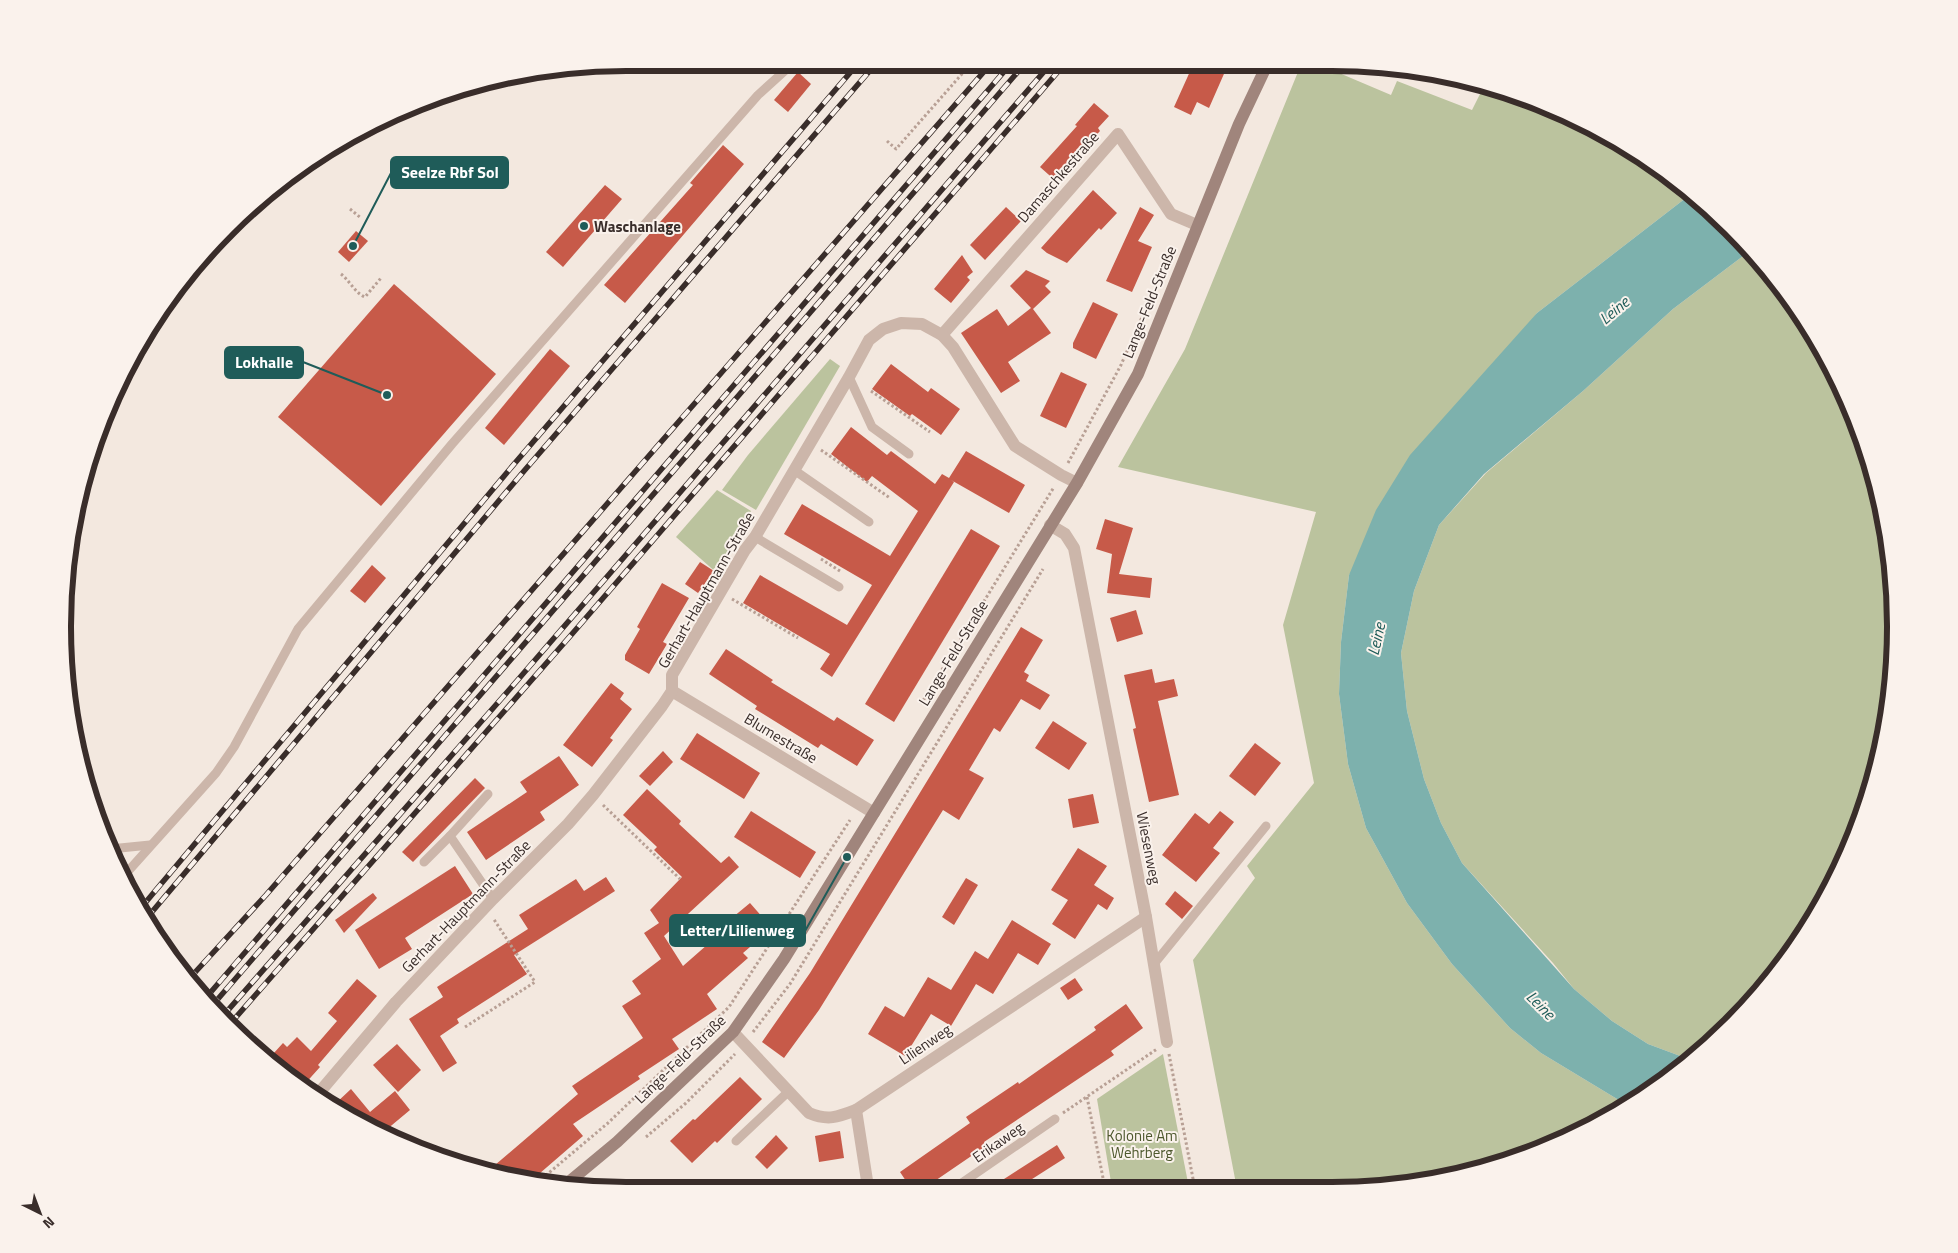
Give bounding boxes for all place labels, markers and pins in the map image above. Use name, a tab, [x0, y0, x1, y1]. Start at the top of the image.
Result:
callout: Seelze Rbf Sol	[391, 157, 508, 188]
place label: Waschanlage	[594, 215, 681, 238]
marker: Waschanlage	[578, 220, 590, 232]
callout: Lokhalle	[225, 347, 303, 378]
callout: Letter/Lilienweg	[670, 915, 805, 946]

